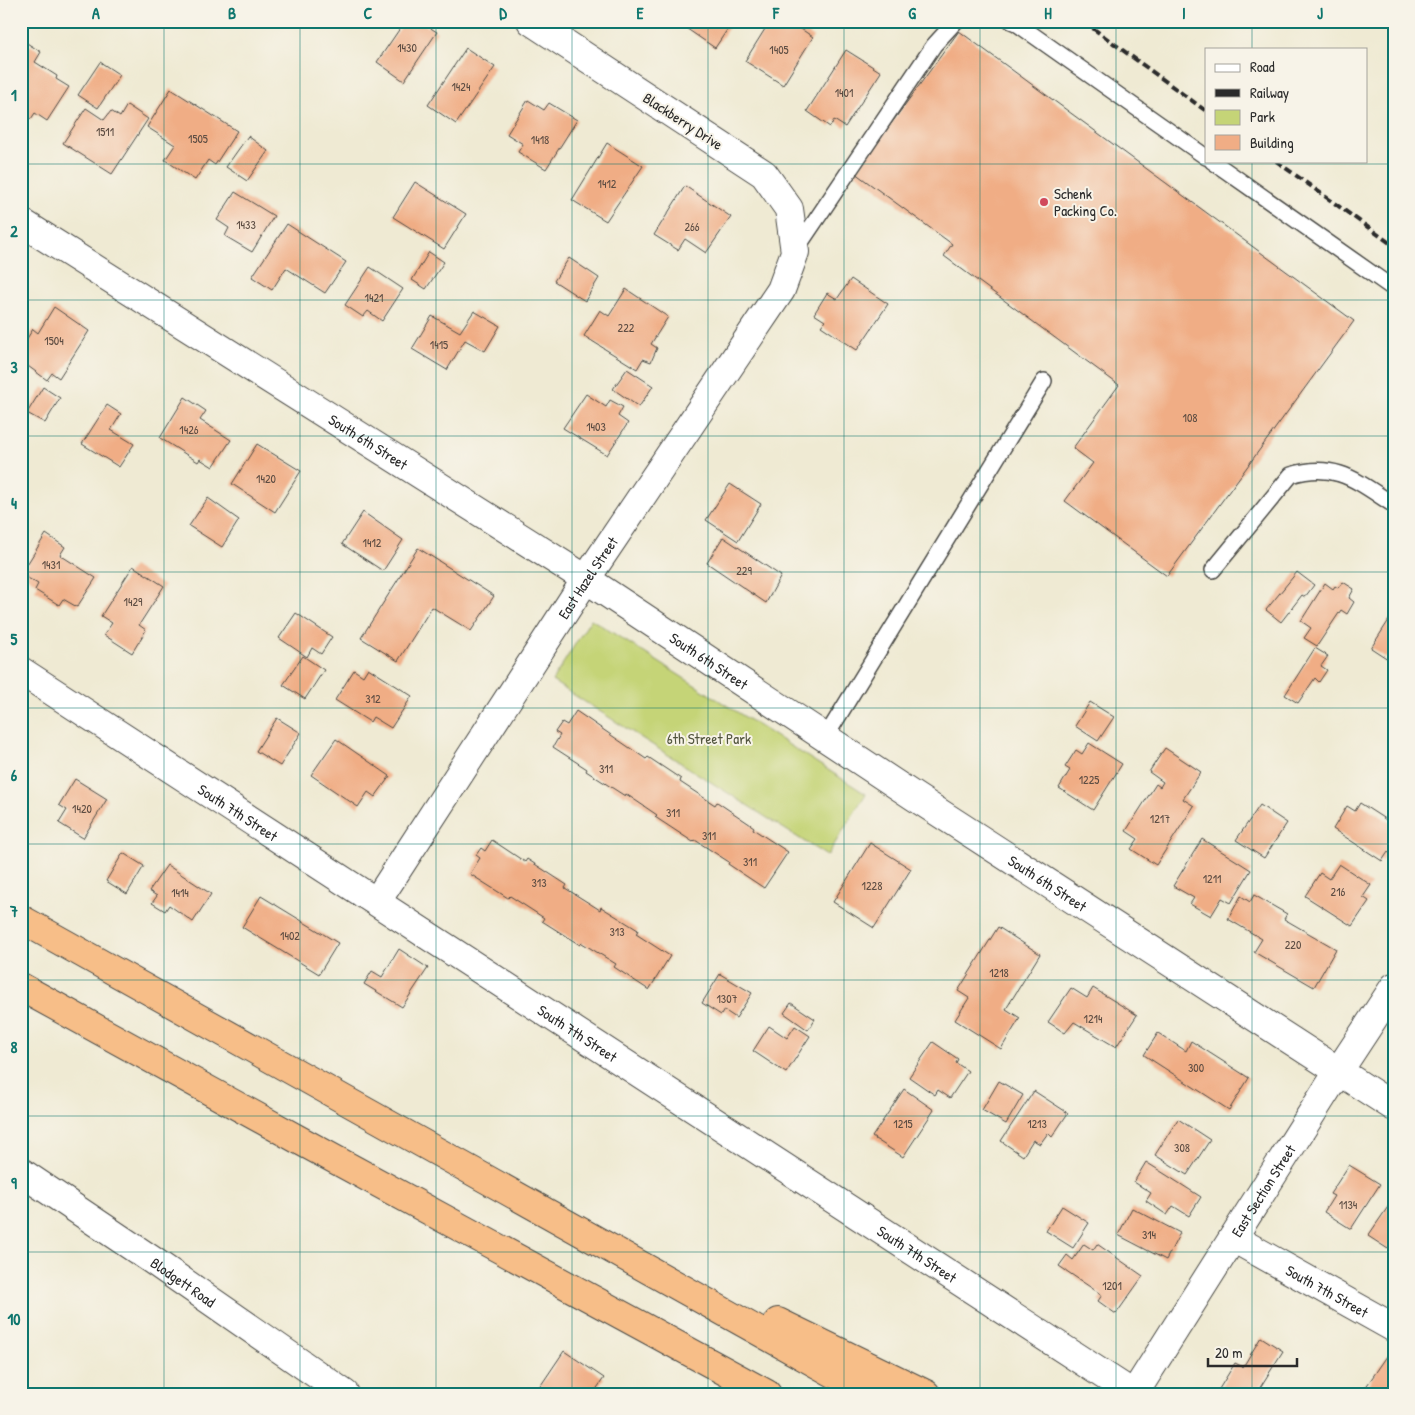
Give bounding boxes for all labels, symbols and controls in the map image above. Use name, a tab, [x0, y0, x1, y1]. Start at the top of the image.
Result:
text: A	[92, 2, 100, 24]
text: B	[228, 2, 236, 24]
text: C	[364, 2, 373, 24]
text: D	[499, 2, 507, 24]
text: E	[636, 2, 644, 24]
text: F	[772, 2, 780, 24]
text: G	[908, 2, 916, 24]
text: H	[1044, 2, 1052, 24]
text: I	[1182, 2, 1186, 24]
text: J	[1317, 2, 1323, 24]
house number: 1430	[397, 39, 417, 56]
house number: 1405	[769, 41, 789, 58]
legend	[1205, 48, 1368, 162]
text: Road	[1250, 56, 1275, 77]
house number: 1424	[452, 78, 471, 95]
text: Railway	[1250, 82, 1289, 103]
text: 1	[11, 84, 17, 106]
house number: 1401	[835, 84, 853, 101]
street label: Blackberry Drive	[639, 87, 727, 155]
text: Park	[1250, 106, 1275, 127]
house number: 1511	[96, 123, 114, 140]
house number: 1505	[188, 130, 208, 147]
house number: 1418	[531, 131, 549, 148]
text: Building	[1250, 132, 1294, 153]
house number: 1412	[598, 175, 617, 192]
place label: Schenk Packing Co.	[1054, 183, 1117, 221]
marker: Schenk Packing Co.	[1038, 196, 1050, 208]
house number: 1433	[236, 216, 256, 233]
house number: 266	[684, 218, 700, 235]
text: 2	[10, 220, 18, 242]
house number: 1421	[365, 289, 383, 306]
house number: 222	[618, 319, 635, 336]
house number: 1504	[44, 332, 64, 349]
house number: 1415	[430, 336, 448, 353]
text: 3	[10, 356, 18, 378]
street label: South 6th Street	[325, 409, 413, 475]
house number: 108	[1183, 409, 1197, 426]
house number: 1403	[586, 418, 606, 435]
house number: 1426	[179, 421, 199, 438]
house number: 1420	[256, 470, 276, 487]
text: 4	[11, 492, 17, 514]
street label: East Hazel Street	[553, 531, 623, 623]
house number: 1412	[363, 534, 382, 551]
house number: 1431	[42, 556, 60, 573]
house number: 229	[736, 562, 752, 579]
house number: 1429	[124, 593, 143, 610]
street label: South 6th Street	[666, 627, 753, 695]
text: 5	[11, 628, 18, 650]
house number: 312	[365, 690, 381, 707]
park label: 6th Street Park	[667, 728, 751, 749]
house number: 311	[599, 760, 613, 777]
text: 6	[11, 764, 18, 786]
house number: 1225	[1079, 771, 1099, 788]
street label: South 7th Street	[194, 779, 283, 846]
house number: 1420	[72, 800, 92, 817]
house number: 311	[666, 804, 680, 821]
house number: 1217	[1150, 810, 1170, 827]
house number: 311	[702, 827, 716, 844]
street label: South 6th Street	[1004, 850, 1092, 917]
house number: 311	[743, 853, 757, 870]
house number: 1211	[1203, 870, 1221, 887]
house number: 313	[531, 874, 547, 891]
house number: 1228	[862, 877, 882, 894]
house number: 216	[1331, 883, 1346, 900]
house number: 1414	[171, 884, 189, 901]
text: 7	[9, 900, 18, 922]
house number: 313	[609, 923, 625, 940]
house number: 1402	[280, 927, 300, 944]
house number: 220	[1285, 936, 1301, 953]
house number: 1218	[989, 964, 1009, 981]
house number: 1307	[716, 990, 738, 1007]
street label: South 7th Street	[534, 999, 622, 1067]
house number: 1214	[1084, 1010, 1103, 1027]
text: 8	[11, 1036, 18, 1058]
house number: 300	[1188, 1059, 1204, 1076]
house number: 1215	[893, 1115, 913, 1132]
house number: 1213	[1027, 1115, 1047, 1132]
house number: 308	[1174, 1139, 1190, 1156]
street label: East Section Street	[1226, 1140, 1301, 1241]
text: 9	[11, 1172, 17, 1194]
house number: 1134	[1339, 1196, 1358, 1213]
street label: South 7th Street	[873, 1220, 962, 1288]
house number: 314	[1142, 1226, 1157, 1243]
street label: Blodgett Road	[147, 1252, 220, 1312]
street label: South 7th Street	[1282, 1259, 1373, 1323]
house number: 1201	[1102, 1277, 1122, 1294]
text: 10	[8, 1308, 20, 1330]
scale bar	[1208, 1335, 1296, 1367]
text: 20 m	[1215, 1342, 1242, 1363]

